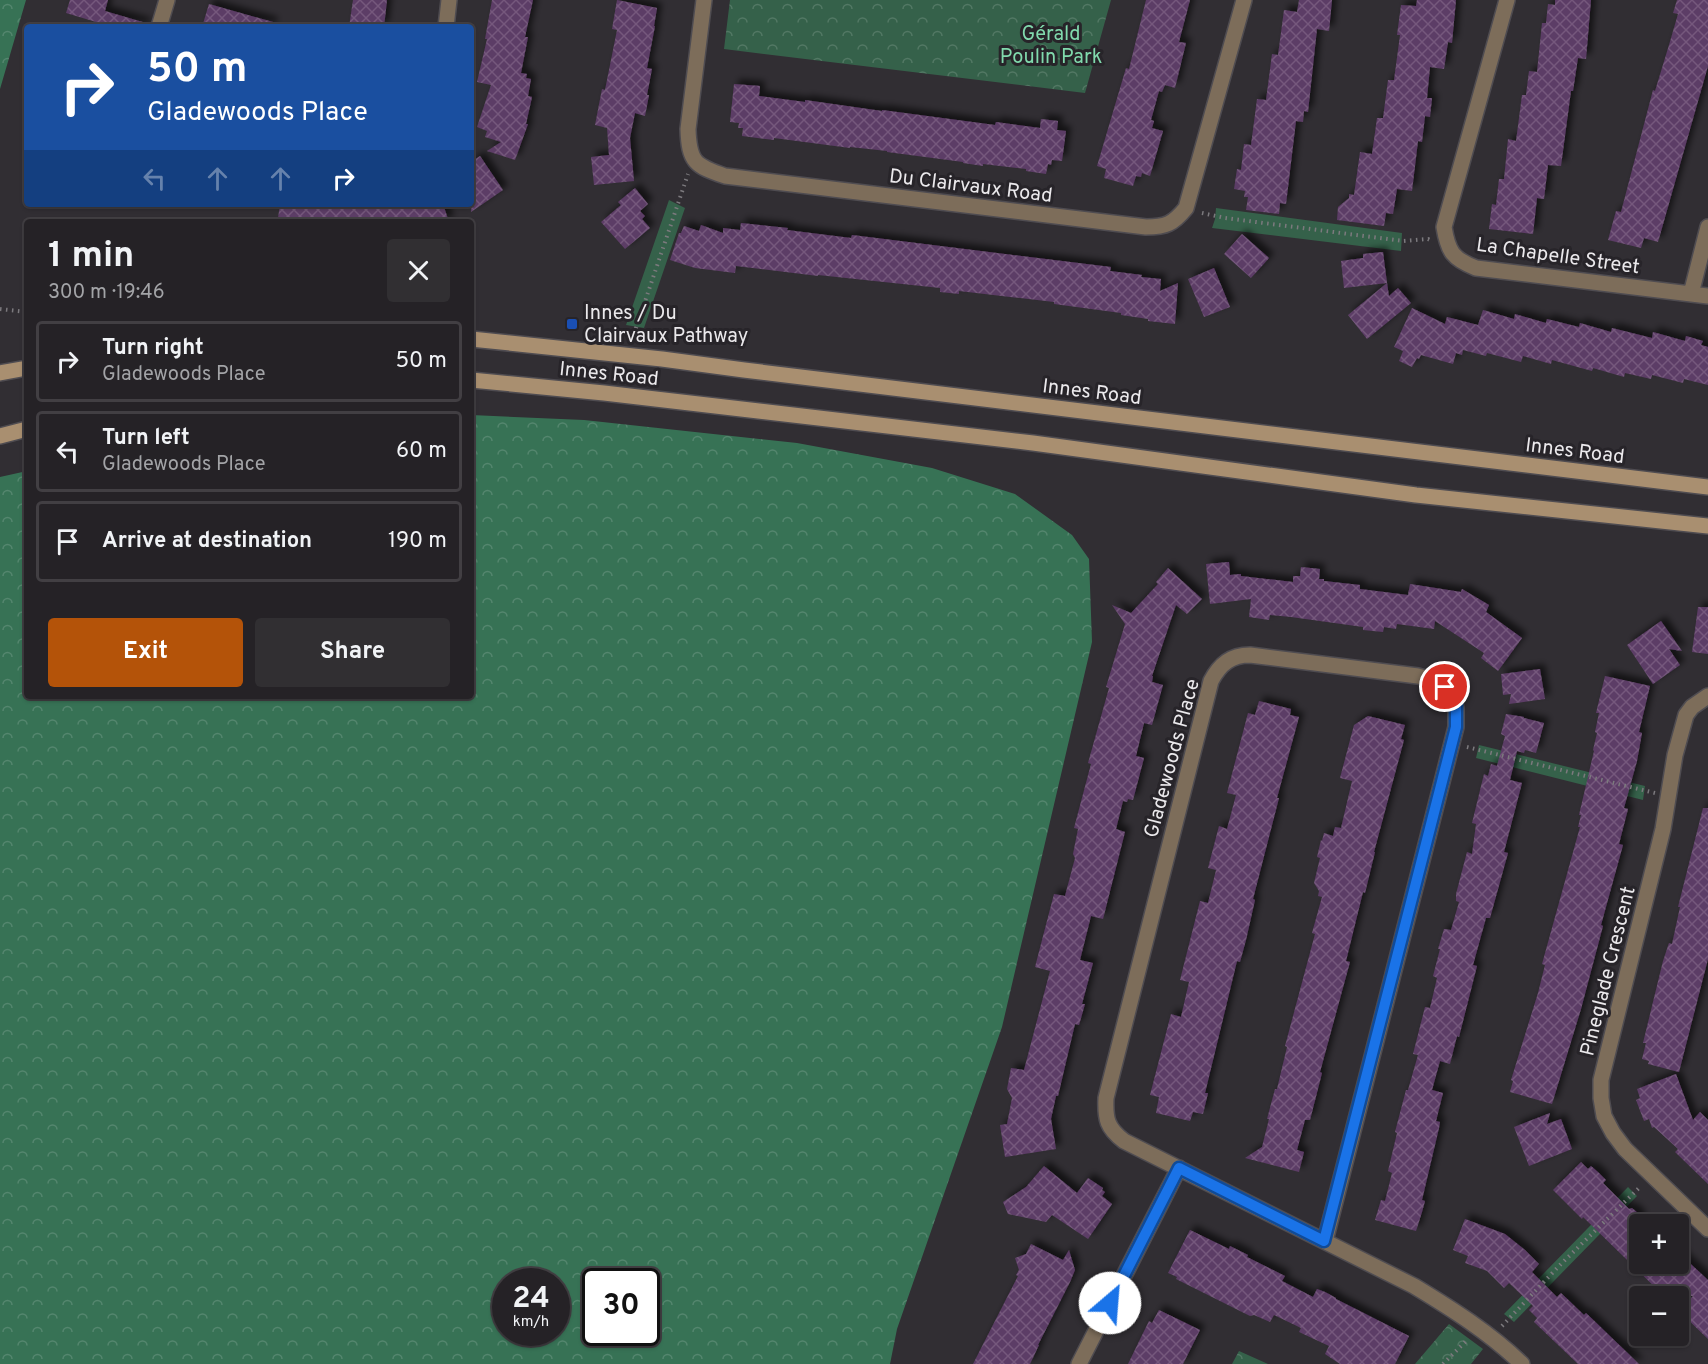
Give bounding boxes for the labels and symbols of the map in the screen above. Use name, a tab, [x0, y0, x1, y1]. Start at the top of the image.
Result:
park label: Gérald Poulin Park	[1000, 22, 1102, 71]
street label: Du Clairvaux Road	[888, 164, 1054, 210]
street label: La Chapelle Street	[1474, 233, 1641, 281]
place label: Innes / Du Clairvaux Pathway	[584, 301, 748, 350]
marker: Innes / Du Clairvaux Pathway	[565, 317, 579, 331]
street label: Innes Road	[558, 357, 660, 393]
street label: Innes Road	[1041, 374, 1143, 412]
street label: Innes Road	[1524, 433, 1626, 471]
pin	[1419, 661, 1470, 712]
street label: Gladewoods Place	[1139, 676, 1207, 841]
street label: Pineglade Crescent	[1575, 884, 1643, 1059]
speed limit sign: 30	[582, 1268, 660, 1346]
position arrow	[1078, 1271, 1142, 1335]

